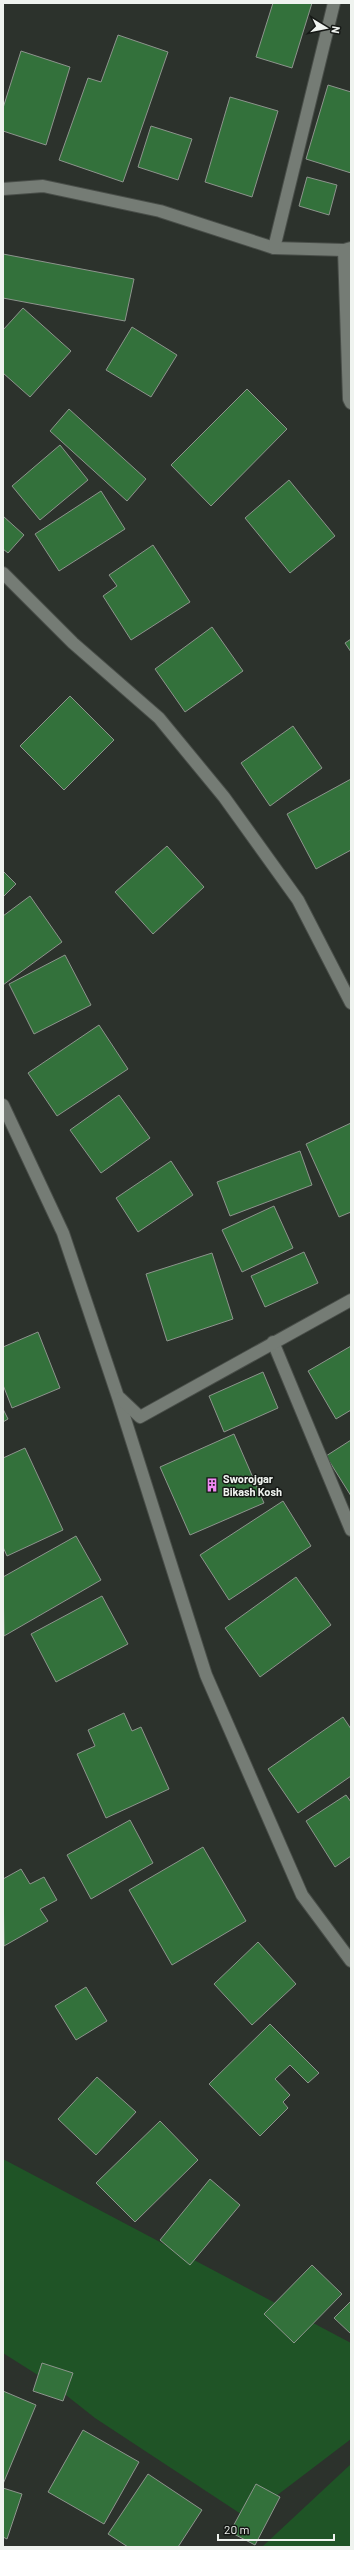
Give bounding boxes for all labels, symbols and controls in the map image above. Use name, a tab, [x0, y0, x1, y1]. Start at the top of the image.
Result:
north arrow	[306, 8, 346, 48]
text: N	[329, 25, 343, 35]
place label: Sworojgar Bikash Kosh	[223, 1472, 282, 1498]
building icon: Sworojgar Bikash Kosh	[204, 1477, 220, 1493]
scale bar	[218, 2516, 334, 2542]
text: 20 m	[224, 2522, 250, 2536]

